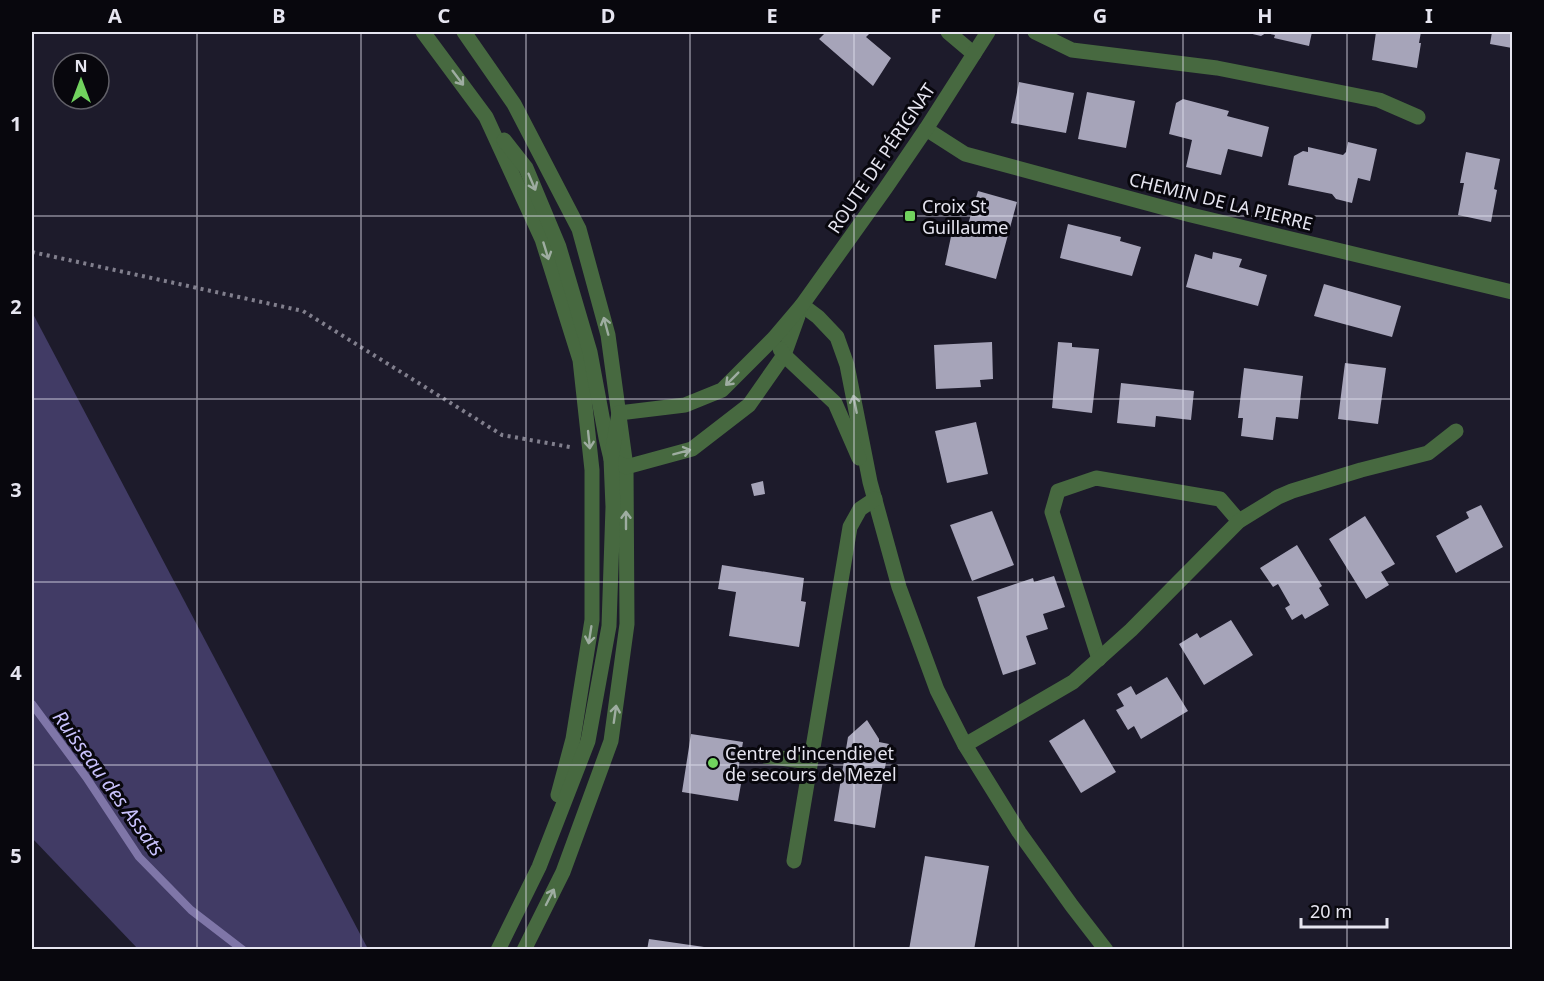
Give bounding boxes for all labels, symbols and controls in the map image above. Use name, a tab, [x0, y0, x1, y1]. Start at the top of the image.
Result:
text: A	[108, 2, 122, 29]
text: B	[272, 2, 286, 29]
text: C	[438, 2, 451, 29]
text: D	[601, 2, 615, 29]
text: E	[766, 2, 778, 29]
text: F	[931, 2, 941, 29]
text: G	[1093, 2, 1107, 29]
text: H	[1257, 2, 1273, 29]
text: I	[1425, 2, 1433, 29]
north arrow	[51, 51, 111, 111]
text: N	[74, 55, 88, 77]
one-way arrow	[451, 70, 464, 86]
street label: ROUTE DE PÉRIGNAT	[822, 78, 940, 238]
text: 1	[10, 110, 22, 137]
street label: CHEMIN DE LA PIERRE	[1127, 167, 1315, 235]
one-way arrow	[527, 173, 538, 191]
place label: Croix St Guillaume	[922, 194, 1008, 239]
marker: Croix St Guillaume	[903, 209, 917, 223]
one-way arrow	[541, 241, 552, 260]
text: 2	[10, 293, 22, 320]
one-way arrow	[599, 317, 611, 336]
one-way arrow	[725, 372, 740, 387]
one-way arrow	[849, 395, 860, 415]
one-way arrow	[584, 430, 595, 450]
one-way arrow	[672, 446, 691, 457]
text: 3	[10, 476, 22, 503]
one-way arrow	[620, 510, 632, 530]
one-way arrow	[584, 625, 595, 644]
text: 4	[10, 659, 22, 686]
water label: Ruisseau des Assats	[47, 705, 171, 862]
one-way arrow	[609, 705, 620, 724]
place label: Centre d'incendie et de secours de Mezel	[725, 741, 897, 786]
marker: Centre d'incendie et de secours de Mezel	[706, 756, 720, 770]
text: 5	[10, 842, 22, 869]
one-way arrow	[545, 889, 557, 907]
scale bar	[1301, 891, 1386, 929]
text: 20 m	[1310, 899, 1352, 923]

